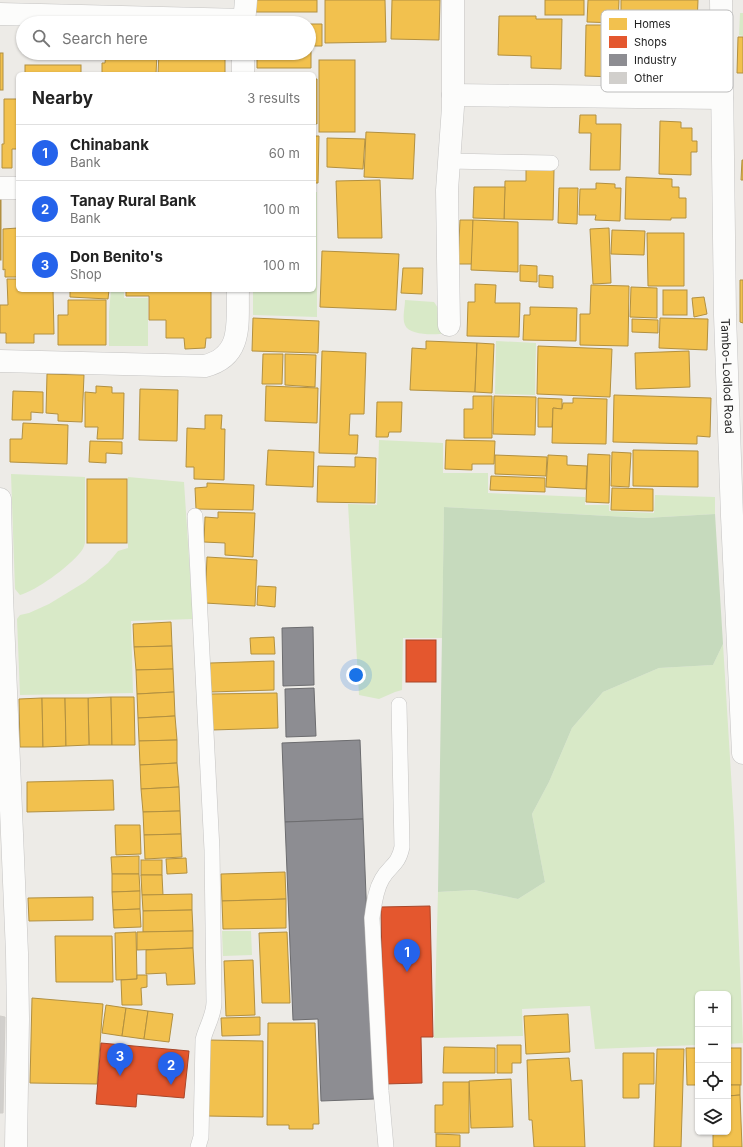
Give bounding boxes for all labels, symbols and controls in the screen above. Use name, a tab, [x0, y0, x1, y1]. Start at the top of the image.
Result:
legend	[601, 10, 733, 92]
search box	[16, 16, 316, 60]
text: Homes	[634, 17, 671, 31]
icon: search	[30, 27, 52, 49]
text: Search here	[62, 29, 148, 48]
text: Shops	[634, 35, 667, 49]
text: Industry	[634, 53, 677, 67]
text: Other	[634, 71, 663, 85]
text: Nearby	[32, 88, 93, 108]
text: 3 results	[247, 90, 300, 106]
text: Chinabank	[70, 135, 149, 154]
text: 1	[42, 145, 48, 161]
text: 60 m	[269, 145, 300, 161]
text: Bank	[70, 154, 101, 170]
text: Tanay Rural Bank	[70, 191, 196, 210]
text: 2	[41, 201, 49, 217]
text: 100 m	[263, 201, 300, 217]
text: Bank	[70, 210, 101, 226]
text: Don Benito's	[70, 247, 163, 266]
text: 3	[41, 257, 49, 273]
text: 100 m	[263, 257, 300, 273]
text: Shop	[70, 266, 102, 282]
street label: Tambo-Lodlod Road	[718, 318, 737, 434]
your location	[346, 665, 366, 685]
pin: 1	[394, 939, 420, 972]
map controls	[695, 991, 731, 1135]
button: +	[695, 991, 731, 1027]
button: −	[695, 1027, 731, 1063]
pin: 3	[107, 1043, 133, 1076]
pin: 2	[158, 1052, 184, 1085]
button: locate	[695, 1063, 731, 1099]
button: layers	[695, 1099, 731, 1135]

